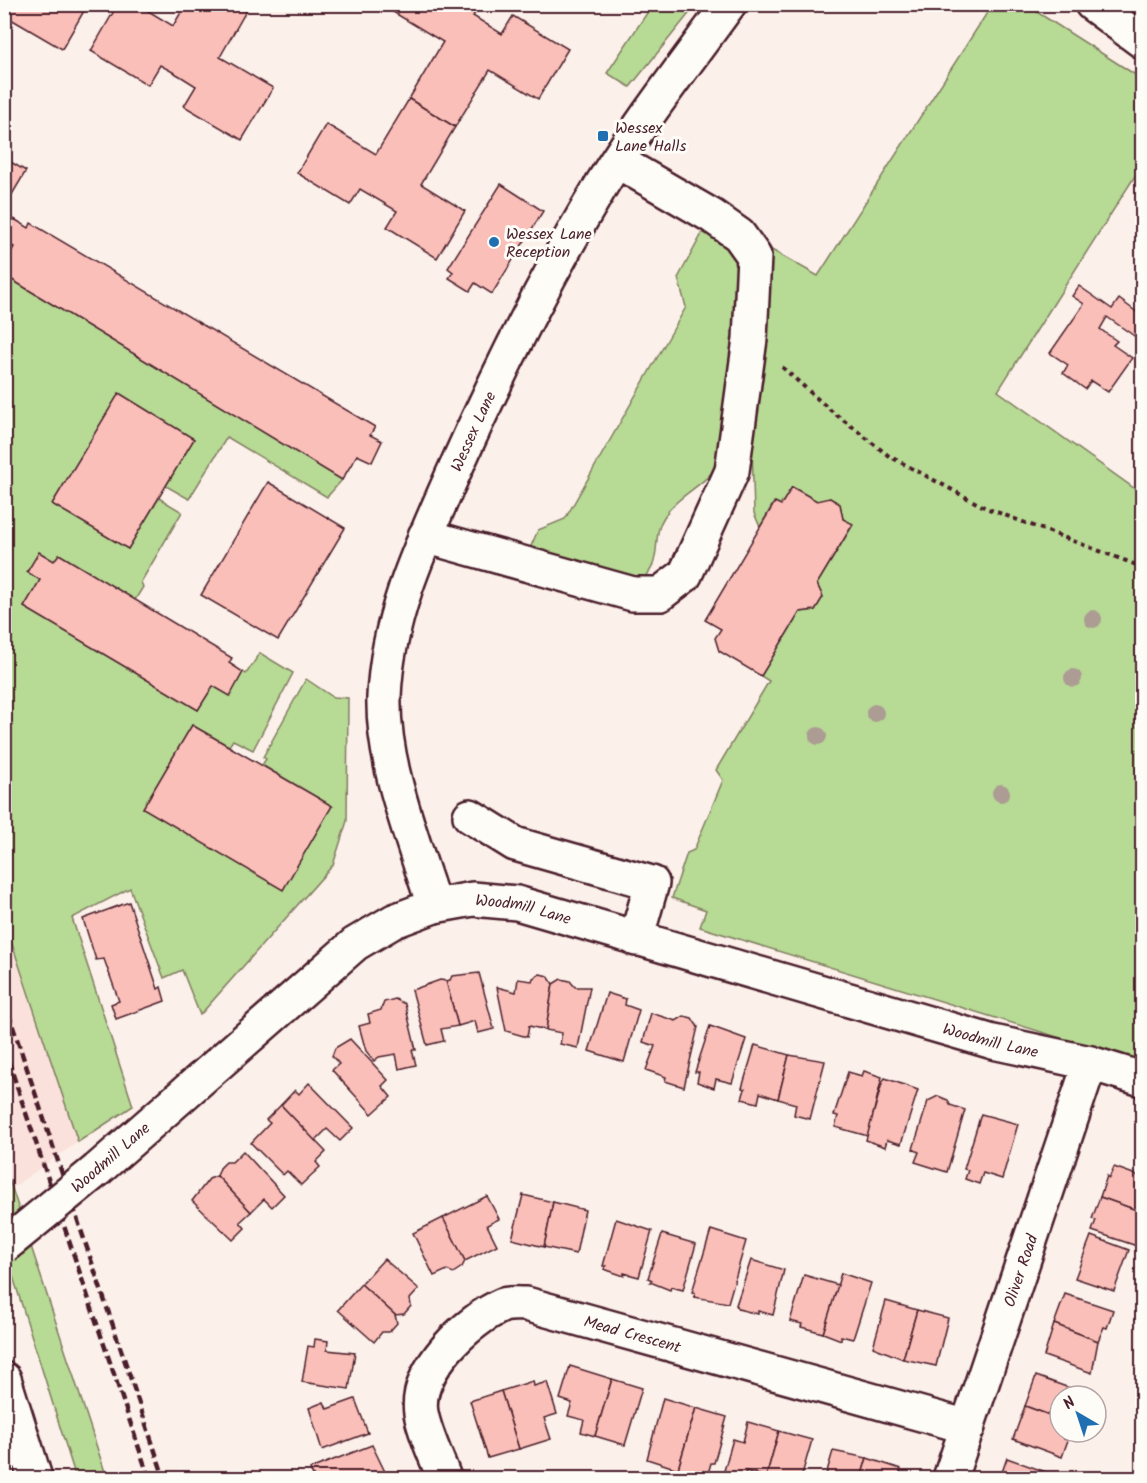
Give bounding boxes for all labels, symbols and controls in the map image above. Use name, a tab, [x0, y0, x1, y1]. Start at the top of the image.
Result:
place label: Wessex Lane Halls	[615, 116, 686, 159]
marker: Wessex Lane Halls	[596, 129, 610, 143]
place label: Wessex Lane Reception	[506, 222, 592, 265]
marker: Wessex Lane Reception	[487, 235, 501, 249]
street label: Wessex Lane	[445, 388, 503, 476]
street label: Woodmill Lane	[474, 888, 574, 932]
street label: Woodmill Lane	[940, 1017, 1041, 1065]
street label: Woodmill Lane	[66, 1117, 156, 1200]
street label: Oliver Road	[998, 1230, 1046, 1311]
street label: Mead Crescent	[581, 1310, 684, 1361]
north arrow	[1048, 1384, 1108, 1444]
text: N	[1058, 1391, 1081, 1416]

